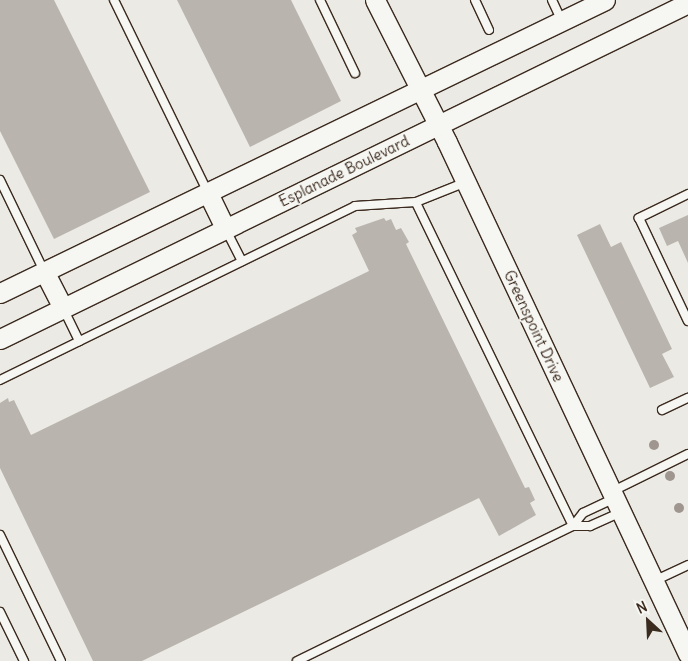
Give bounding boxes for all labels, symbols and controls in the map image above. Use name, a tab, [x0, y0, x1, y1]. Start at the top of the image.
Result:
street label: Esplanade Boulevard	[276, 132, 412, 210]
street label: Greenspoint Drive	[500, 267, 568, 385]
north arrow	[623, 596, 673, 646]
text: N	[633, 597, 650, 618]

